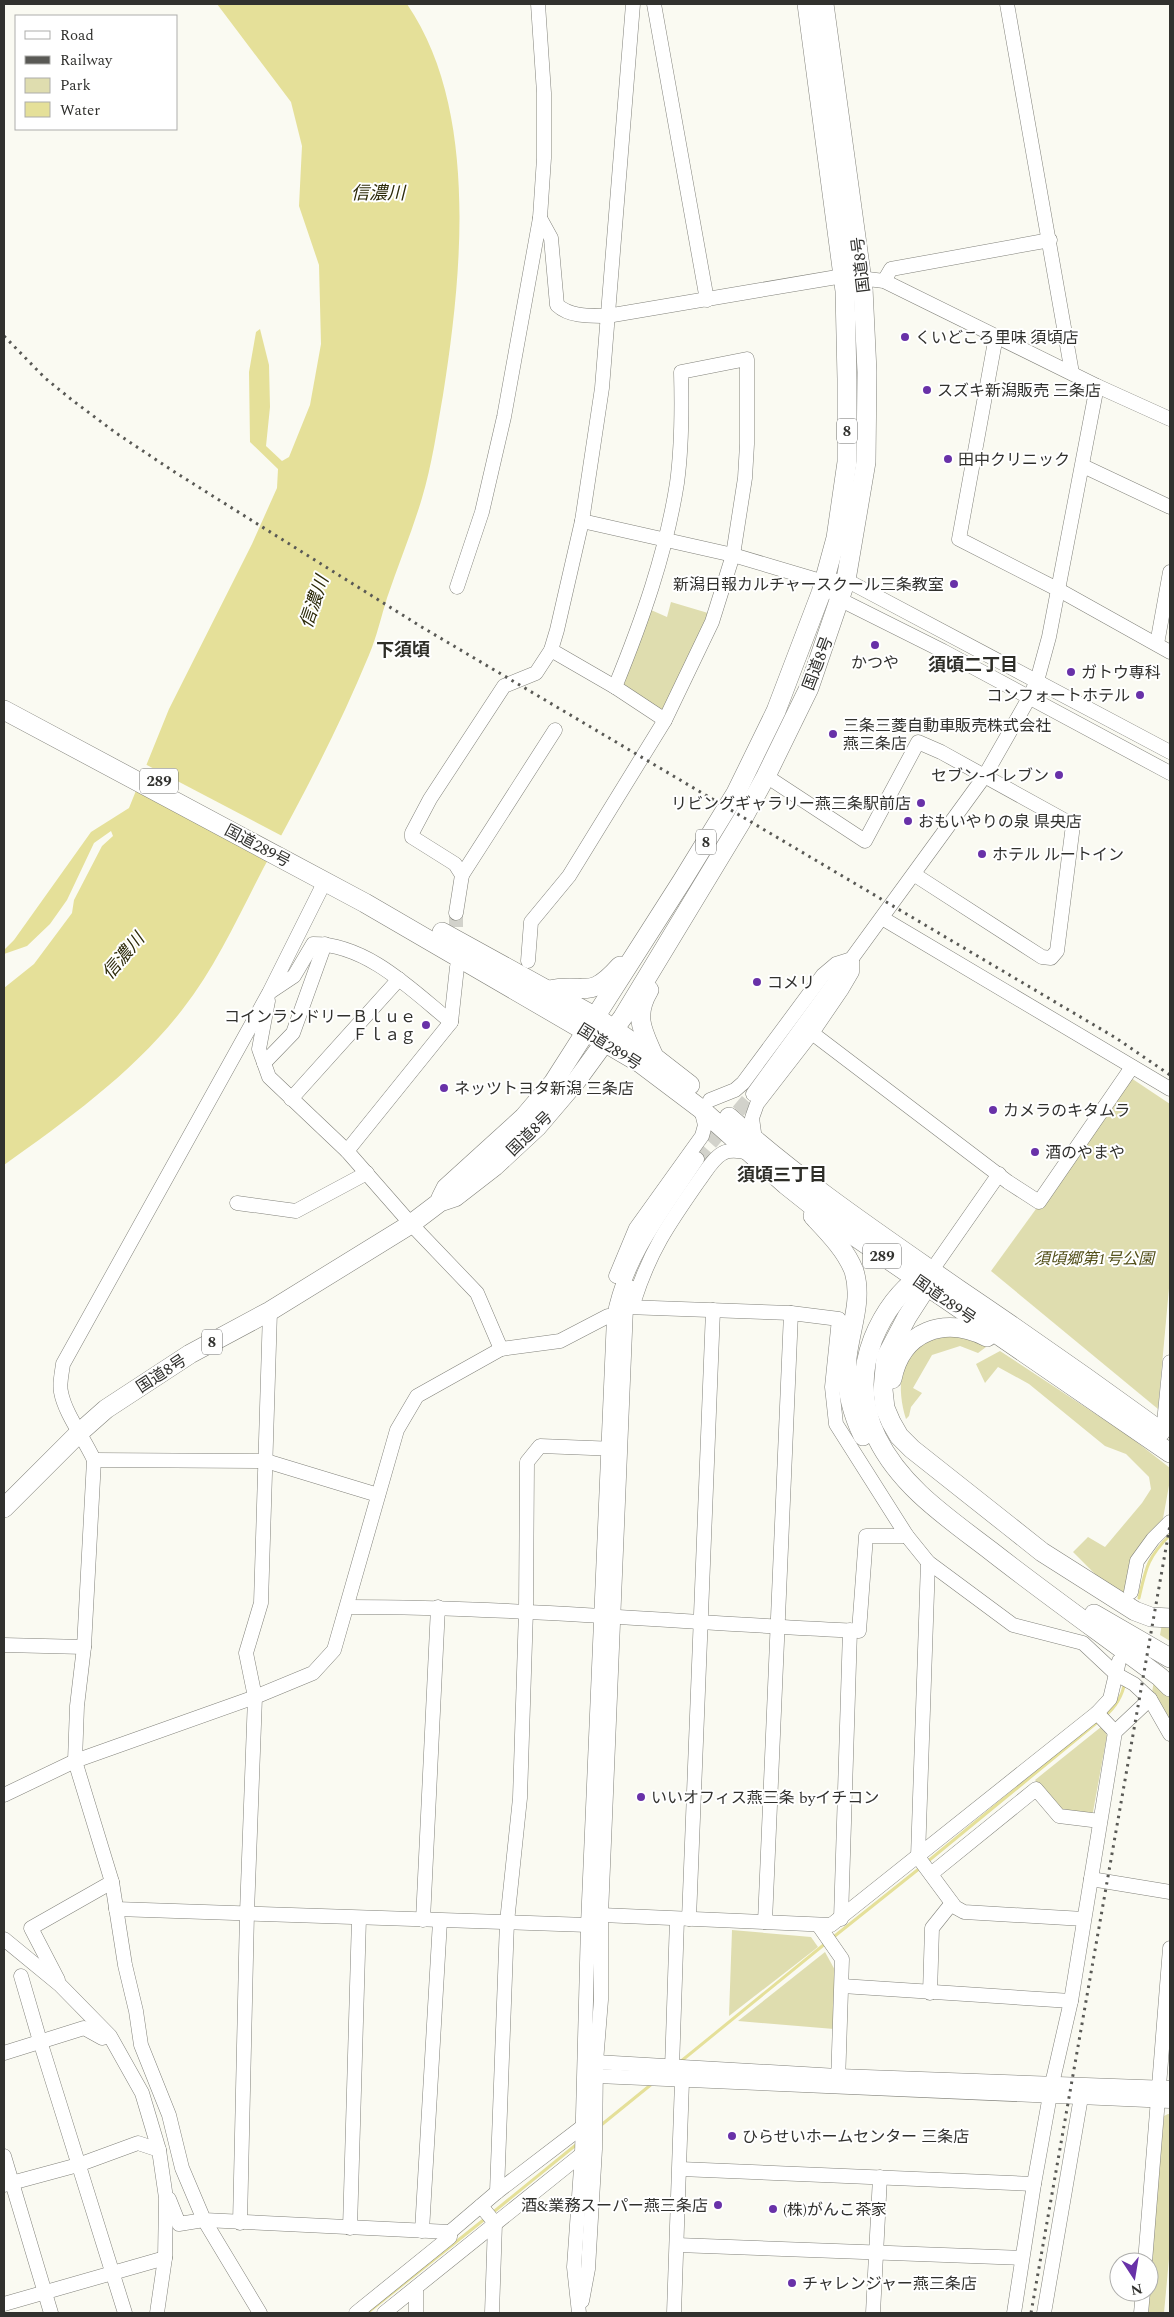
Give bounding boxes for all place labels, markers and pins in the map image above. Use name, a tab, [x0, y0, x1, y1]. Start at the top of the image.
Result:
place label: くいどころ里味 須頃店	[915, 326, 1079, 350]
marker: くいどころ里味 須頃店	[899, 331, 911, 343]
place label: スズキ新潟販売 三条店	[937, 379, 1101, 403]
marker: スズキ新潟販売 三条店	[921, 384, 933, 396]
place label: 田中クリニック	[958, 448, 1070, 472]
marker: 田中クリニック	[942, 453, 954, 465]
place label: 新潟日報カルチャースクール三条教室	[673, 573, 944, 597]
marker: 新潟日報カルチャースクール三条教室	[948, 578, 960, 590]
marker: かつや	[869, 639, 881, 651]
place label: かつや	[851, 651, 899, 675]
place label: ガトウ専科	[1081, 661, 1161, 685]
marker: ガトウ専科	[1065, 666, 1077, 678]
place label: コンフォートホテル	[986, 684, 1130, 708]
marker: コンフォートホテル	[1134, 689, 1146, 701]
place label: 三条三菱自動車販売株式会社 燕三条店	[843, 714, 1051, 756]
marker: 三条三菱自動車販売株式会社 燕三条店	[827, 728, 839, 740]
place label: セブン-イレブン	[931, 764, 1049, 788]
marker: セブン-イレブン	[1053, 769, 1065, 781]
place label: リビングギャラリー燕三条駅前店	[671, 792, 911, 816]
marker: リビングギャラリー燕三条駅前店	[915, 797, 927, 809]
place label: おもいやりの泉 県央店	[918, 810, 1082, 834]
marker: おもいやりの泉 県央店	[902, 815, 914, 827]
place label: ホテル ルートイン	[992, 843, 1124, 867]
marker: ホテル ルートイン	[976, 848, 988, 860]
place label: コメリ	[767, 971, 815, 995]
marker: コメリ	[751, 976, 763, 988]
place label: コインランドリーＢｌｕｅ Ｆｌａｇ	[224, 1005, 416, 1047]
marker: コインランドリーＢｌｕｅ Ｆｌａｇ	[420, 1019, 432, 1031]
place label: ネッツトヨタ新潟 三条店	[454, 1077, 634, 1101]
marker: ネッツトヨタ新潟 三条店	[438, 1082, 450, 1094]
place label: カメラのキタムラ	[1003, 1099, 1130, 1123]
marker: カメラのキタムラ	[987, 1104, 999, 1116]
place label: 酒のやまや	[1045, 1141, 1125, 1165]
marker: 酒のやまや	[1029, 1146, 1041, 1158]
place label: いいオフィス燕三条 byイチコン	[651, 1786, 879, 1810]
marker: いいオフィス燕三条 byイチコン	[635, 1791, 647, 1803]
place label: ひらせいホームセンター 三条店	[742, 2125, 969, 2149]
marker: ひらせいホームセンター 三条店	[726, 2130, 738, 2142]
place label: 酒&業務スーパー燕三条店	[521, 2194, 708, 2218]
place label: (株)がんこ茶家	[783, 2198, 887, 2222]
marker: 酒&業務スーパー燕三条店	[712, 2199, 724, 2211]
marker: (株)がんこ茶家	[767, 2203, 779, 2215]
place label: チャレンジャー燕三条店	[802, 2272, 977, 2296]
marker: チャレンジャー燕三条店	[786, 2277, 798, 2289]

